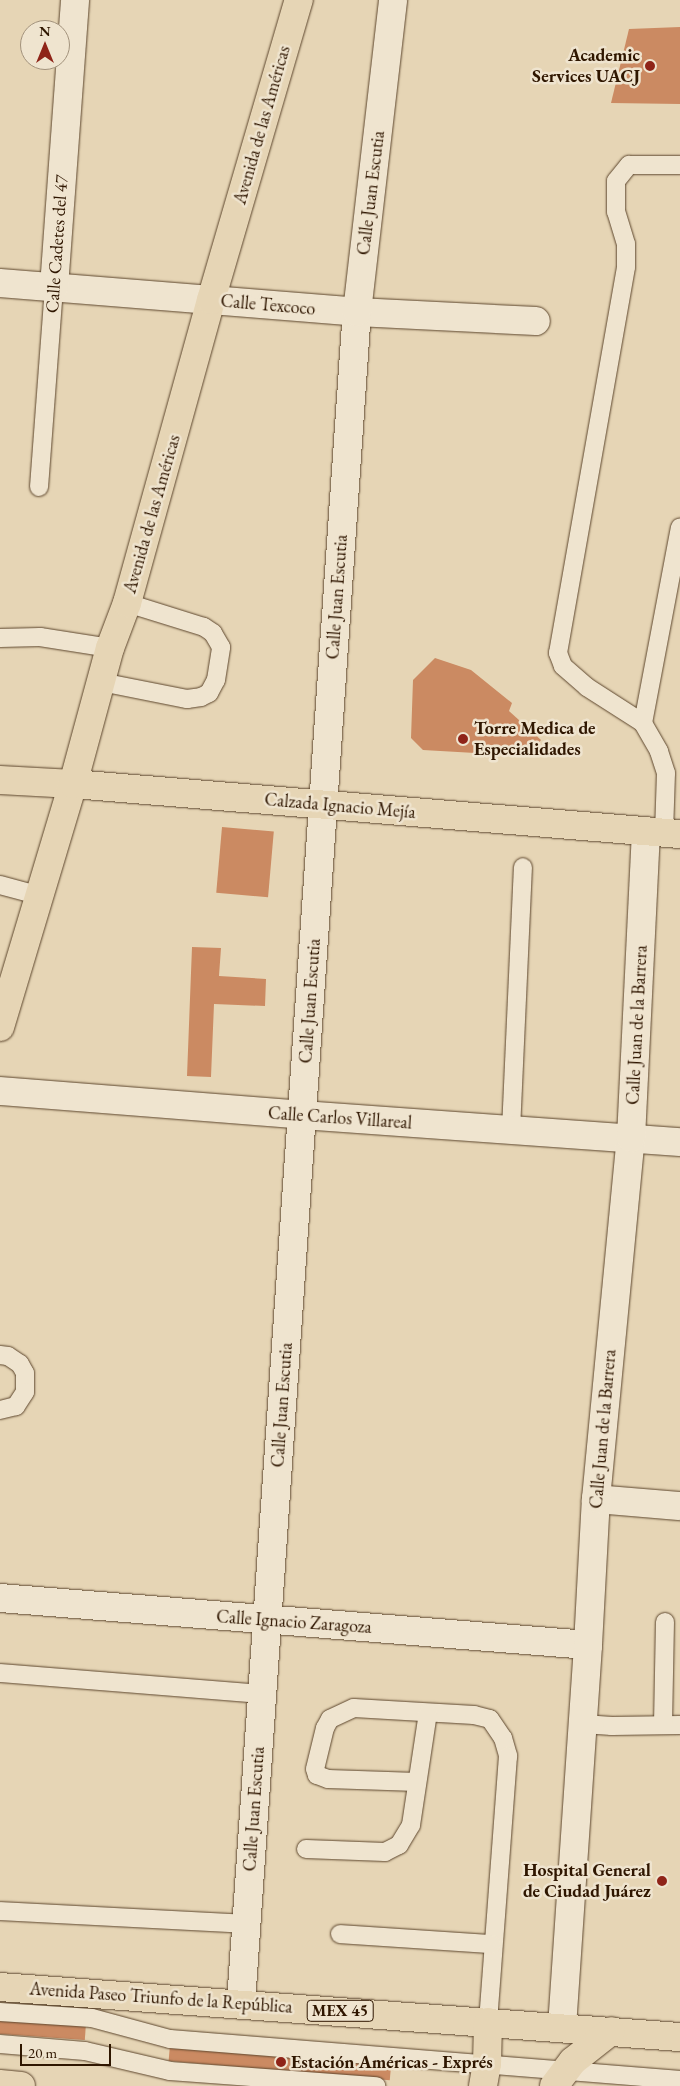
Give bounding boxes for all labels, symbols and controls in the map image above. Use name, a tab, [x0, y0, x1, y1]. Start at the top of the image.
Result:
north arrow	[20, 20, 70, 70]
text: N	[39, 22, 51, 40]
street label: Avenida de las Américas	[229, 43, 295, 207]
place label: Academic Services UACJ	[532, 45, 640, 88]
marker: Academic Services UACJ	[644, 60, 656, 72]
street label: Calle Juan Escutia	[353, 130, 389, 256]
street label: Calle Cadetes del 47	[41, 174, 73, 314]
street label: Calle Texcoco	[220, 290, 316, 320]
street label: Avenida de las Américas	[119, 432, 185, 596]
street label: Calle Juan Escutia	[322, 534, 352, 660]
place label: Torre Medica de Especialidades	[474, 718, 596, 761]
marker: Torre Medica de Especialidades	[456, 732, 470, 746]
street label: Calzada Ignacio Mejía	[264, 789, 416, 823]
street label: Calle Juan Escutia	[295, 938, 325, 1064]
street label: Calle Juan de la Barrera	[622, 945, 652, 1105]
street label: Calle Carlos Villareal	[267, 1102, 413, 1134]
street label: Calle Juan Escutia	[267, 1342, 297, 1468]
street label: Calle Juan de la Barrera	[585, 1348, 621, 1510]
street label: Calle Ignacio Zaragoza	[216, 1606, 372, 1638]
street label: Calle Juan Escutia	[239, 1746, 269, 1872]
place label: Hospital General de Ciudad Juárez	[523, 1860, 651, 1902]
marker: Hospital General de Ciudad Juárez	[655, 1874, 669, 1888]
street label: Avenida Paseo Triunfo de la República	[29, 1978, 293, 2018]
road number: MEX 45	[306, 1998, 374, 2024]
scale bar	[22, 2034, 114, 2066]
text: 20 m	[28, 2043, 57, 2062]
place label: Estación Américas - Exprés	[291, 2051, 493, 2073]
marker: Estación Américas - Exprés	[275, 2056, 287, 2068]

